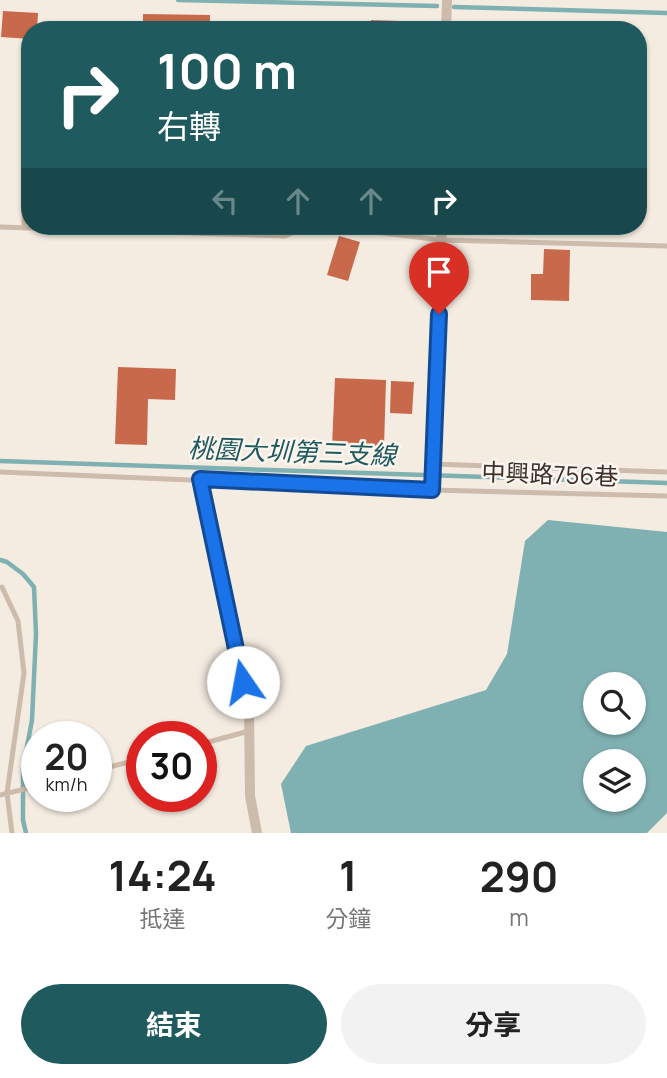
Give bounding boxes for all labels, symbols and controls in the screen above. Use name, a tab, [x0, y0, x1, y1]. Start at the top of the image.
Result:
text: 100 m	[157, 37, 297, 104]
icon: right	[42, 49, 133, 140]
text: 右轉	[157, 104, 221, 148]
icon: left	[206, 182, 244, 220]
icon: ahead	[279, 182, 317, 220]
icon: ahead	[352, 182, 390, 220]
icon: right	[425, 182, 463, 220]
pin	[409, 242, 469, 314]
icon: arrive	[420, 253, 458, 291]
water label: 桃園大圳第三支線	[187, 429, 400, 473]
street label: 中興路756巷	[481, 455, 619, 492]
position arrow	[206, 645, 280, 719]
map controls	[583, 672, 646, 812]
button: search	[583, 672, 646, 735]
speed limit sign: 30	[126, 721, 217, 812]
text: 20	[45, 733, 88, 781]
button: layers	[583, 749, 646, 812]
text: km/h	[46, 772, 87, 796]
text: 14:24	[109, 846, 217, 904]
text: 1	[339, 846, 357, 904]
text: 290	[480, 847, 558, 905]
text: m	[509, 901, 529, 933]
text: 抵達	[140, 902, 186, 934]
text: 分鐘	[325, 902, 371, 934]
button: 結束	[21, 984, 327, 1064]
button: 分享	[341, 984, 646, 1064]

